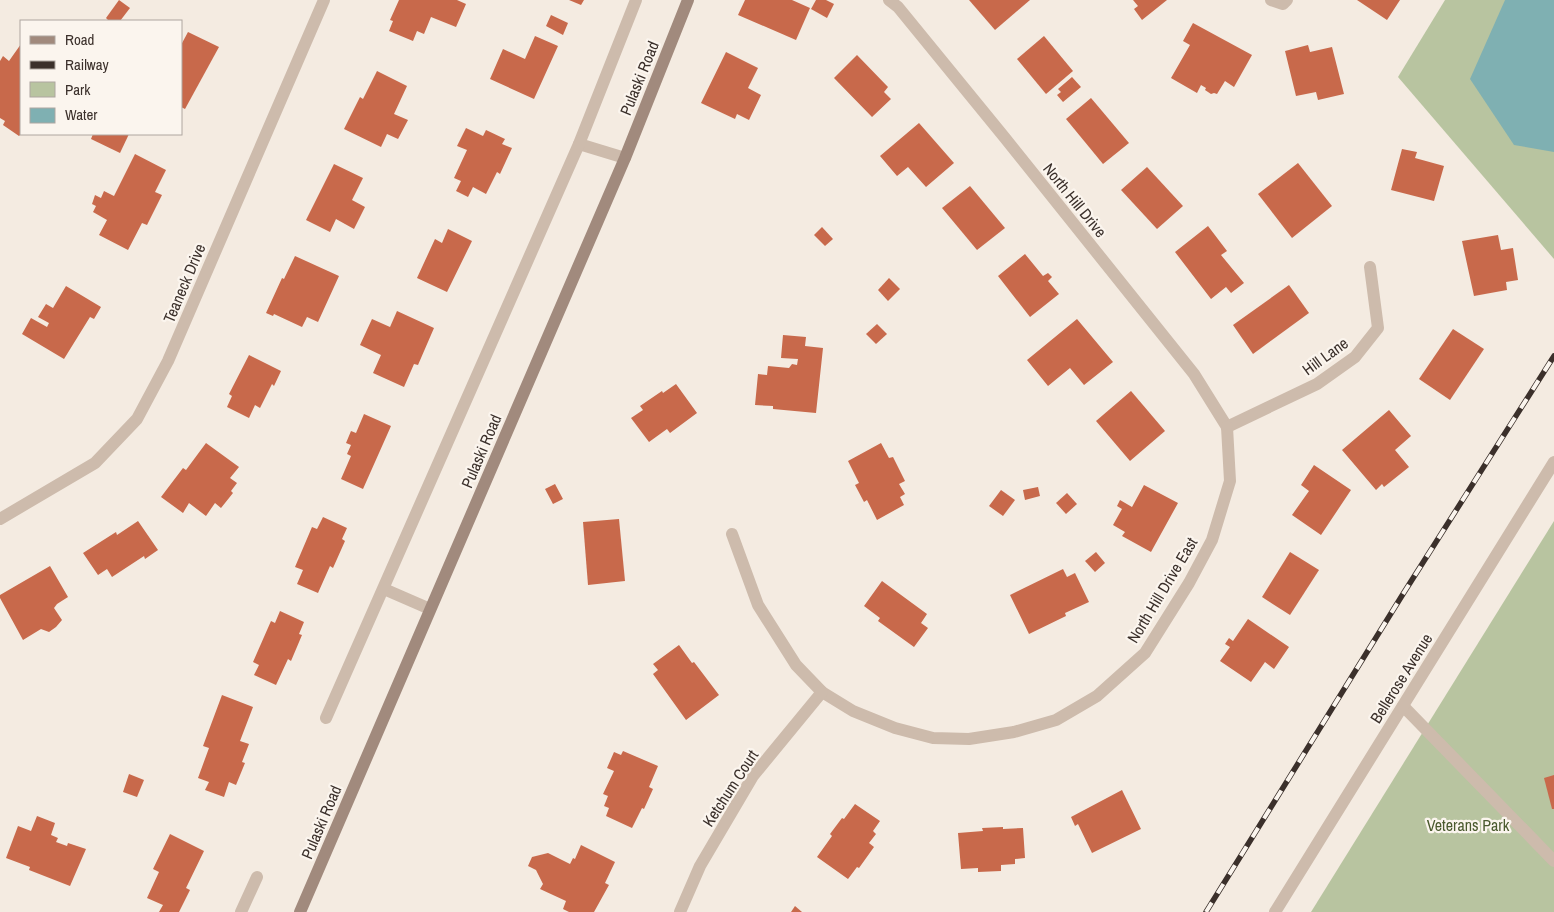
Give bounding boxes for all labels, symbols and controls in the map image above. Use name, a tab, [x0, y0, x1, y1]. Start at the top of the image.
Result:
legend	[20, 20, 182, 135]
text: Road	[65, 29, 94, 50]
street label: Pulaski Road	[614, 38, 664, 118]
text: Railway	[65, 54, 110, 75]
text: Park	[65, 79, 91, 100]
text: Water	[65, 104, 97, 125]
street label: North Hill Drive	[1038, 158, 1112, 242]
street label: Teaneck Drive	[157, 240, 211, 326]
street label: Hill Lane	[1298, 332, 1352, 380]
street label: Pulaski Road	[456, 411, 506, 491]
street label: North Hill Drive East	[1122, 533, 1202, 647]
street label: Bellerose Avenue	[1365, 629, 1437, 727]
street label: Ketchum Court	[697, 745, 763, 831]
street label: Pulaski Road	[296, 782, 346, 862]
park label: Veterans Park	[1427, 814, 1510, 836]

